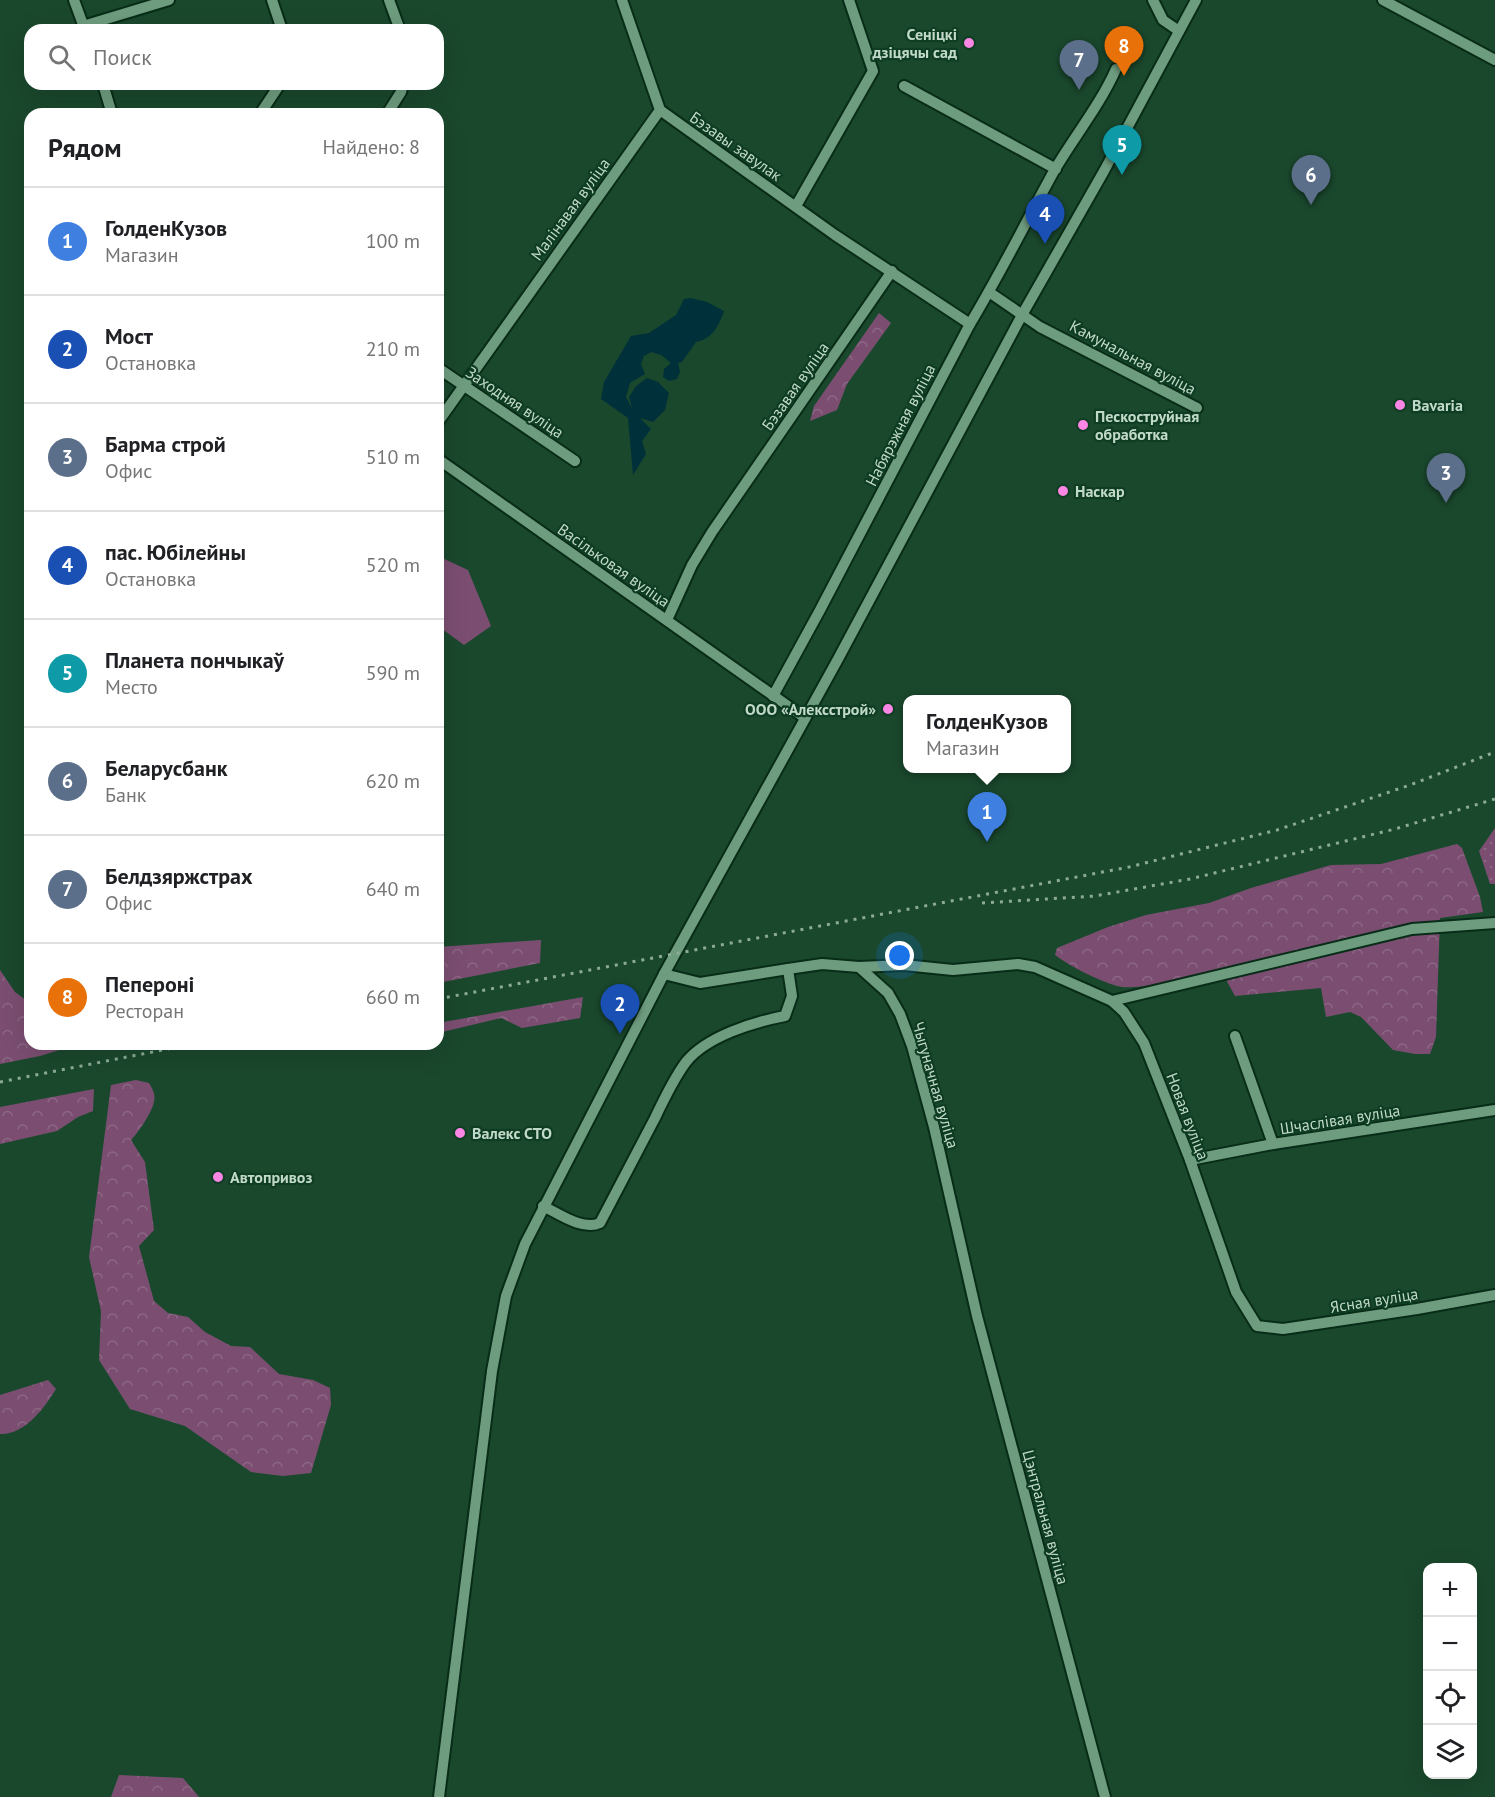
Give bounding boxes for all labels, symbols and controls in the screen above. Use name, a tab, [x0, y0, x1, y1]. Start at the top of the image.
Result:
search box	[24, 24, 444, 90]
place label: Сеніцкі дзіцячы сад	[871, 24, 957, 62]
pin: 8	[1104, 26, 1144, 76]
marker: Сеніцкі дзіцячы сад	[962, 36, 976, 50]
pin: 7	[1060, 40, 1098, 90]
icon: search	[45, 41, 78, 74]
text: Поиск	[93, 43, 152, 71]
street label: Бэзавы завулак	[686, 107, 786, 185]
pin: 5	[1102, 126, 1142, 175]
text: Рядом	[48, 131, 122, 164]
text: Найдено: 8	[323, 134, 420, 160]
street label: Малінавая вуліца	[526, 154, 614, 264]
pin: 6	[1292, 156, 1330, 205]
pin: 4	[1026, 194, 1064, 244]
text: ГолденКузов	[105, 214, 227, 242]
text: 1	[62, 228, 73, 254]
text: 100 m	[366, 228, 420, 254]
text: Магазин	[105, 242, 179, 268]
street label: Камунальная вуліца	[1066, 315, 1200, 399]
text: Мост	[105, 322, 153, 350]
text: 2	[62, 336, 73, 362]
text: 210 m	[366, 336, 420, 362]
street label: Бэзавая вуліца	[757, 338, 833, 434]
text: Остановка	[105, 350, 196, 376]
street label: Набярэжная вуліца	[861, 361, 939, 489]
street label: Заходняя вуліца	[462, 362, 568, 442]
place label: Bavaria	[1412, 395, 1463, 415]
marker: Bavaria	[1393, 398, 1407, 412]
place label: Пескоструйная обработка	[1095, 406, 1199, 444]
marker: Пескоструйная обработка	[1076, 418, 1090, 432]
text: Барма строй	[105, 430, 226, 458]
text: 3	[62, 444, 73, 470]
text: 510 m	[366, 444, 420, 470]
pin: 3	[1426, 454, 1466, 503]
text: Офис	[105, 458, 152, 484]
place label: Наскар	[1075, 481, 1125, 501]
marker: Наскар	[1056, 484, 1070, 498]
street label: Васільковая вуліца	[554, 519, 674, 611]
text: пас. Юбілейны	[105, 538, 246, 566]
text: 4	[62, 552, 73, 578]
text: 520 m	[366, 552, 420, 578]
text: Остановка	[105, 566, 196, 592]
text: Планета пончыкаў	[105, 646, 284, 674]
text: 5	[62, 660, 73, 686]
text: 590 m	[366, 660, 420, 686]
text: Место	[105, 674, 158, 700]
popup	[903, 695, 1071, 773]
place label: ООО «Алексстрой»	[745, 699, 876, 719]
marker: ООО «Алексстрой»	[881, 702, 895, 716]
text: ГолденКузов	[926, 707, 1048, 735]
text: Магазин	[926, 735, 999, 761]
text: Беларусбанк	[105, 754, 228, 782]
text: 6	[62, 768, 73, 794]
text: 620 m	[366, 768, 420, 794]
text: Банк	[105, 782, 146, 808]
pin: 1	[968, 792, 1006, 842]
text: Белдзяржстрах	[105, 862, 253, 890]
text: 7	[62, 876, 73, 902]
text: 640 m	[366, 876, 420, 902]
text: Офис	[105, 890, 152, 916]
your location	[885, 941, 914, 970]
text: Пепероні	[105, 970, 195, 998]
text: 8	[62, 984, 73, 1010]
text: 660 m	[366, 984, 420, 1010]
pin: 2	[600, 984, 640, 1034]
text: Ресторан	[105, 998, 184, 1024]
street label: Чыгуначная вуліца	[908, 1019, 964, 1151]
street label: Новая вуліца	[1162, 1070, 1214, 1162]
street label: Шчаслівая вуліца	[1278, 1100, 1402, 1138]
place label: Валекс СТО	[472, 1123, 552, 1143]
marker: Валекс СТО	[453, 1126, 467, 1140]
place label: Автопривоз	[230, 1167, 312, 1187]
marker: Автопривоз	[211, 1170, 225, 1184]
street label: Ясная вуліца	[1328, 1283, 1420, 1317]
street label: Цэнтральная вуліца	[1018, 1448, 1074, 1586]
map controls	[1423, 1563, 1477, 1779]
button: +	[1423, 1563, 1477, 1617]
button: −	[1423, 1617, 1477, 1671]
button: locate	[1423, 1671, 1477, 1725]
button: layers	[1423, 1725, 1477, 1779]

